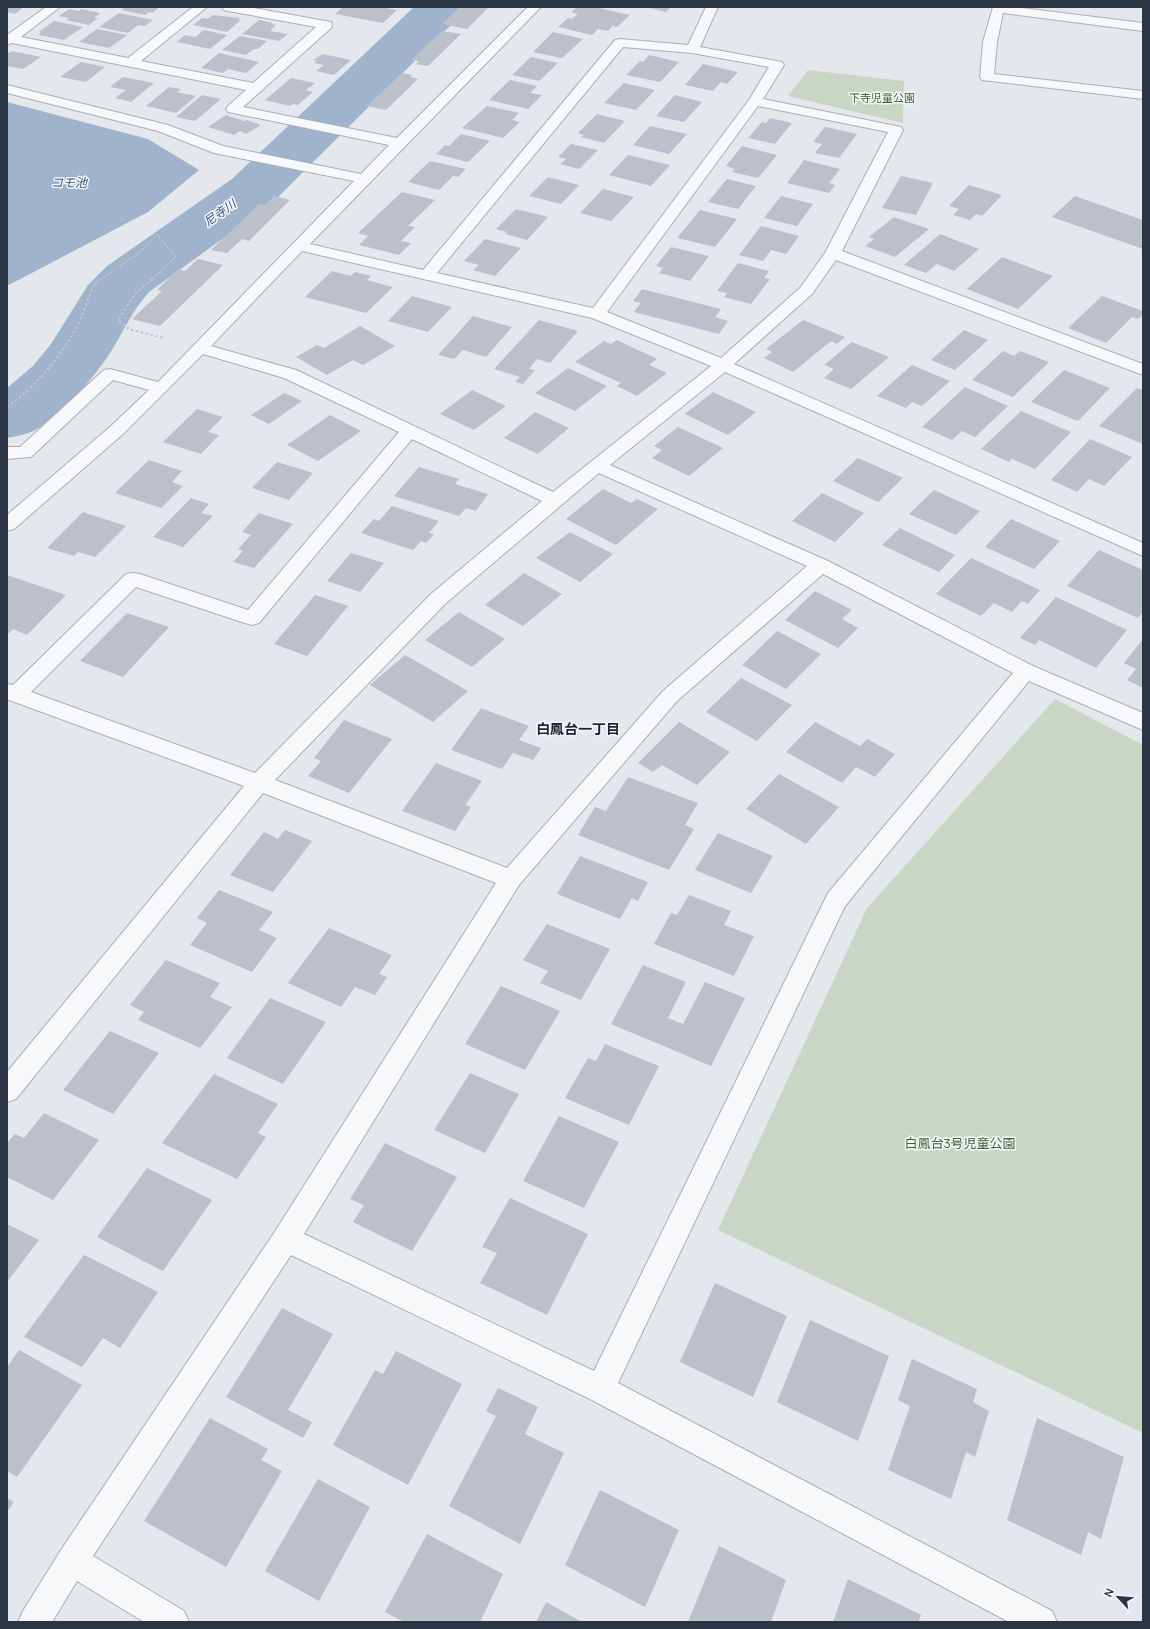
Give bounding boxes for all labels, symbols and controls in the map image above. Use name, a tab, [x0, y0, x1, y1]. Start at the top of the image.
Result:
park label: 下寺児童公園	[849, 90, 915, 105]
water label: コモ池	[51, 174, 88, 191]
water label: 尼寺川	[200, 194, 241, 230]
district label: 白鳳台一丁目	[536, 719, 620, 738]
park label: 白鳳台3号児童公園	[904, 1134, 1016, 1152]
north arrow	[1098, 1577, 1138, 1617]
text: N	[1100, 1585, 1117, 1599]

